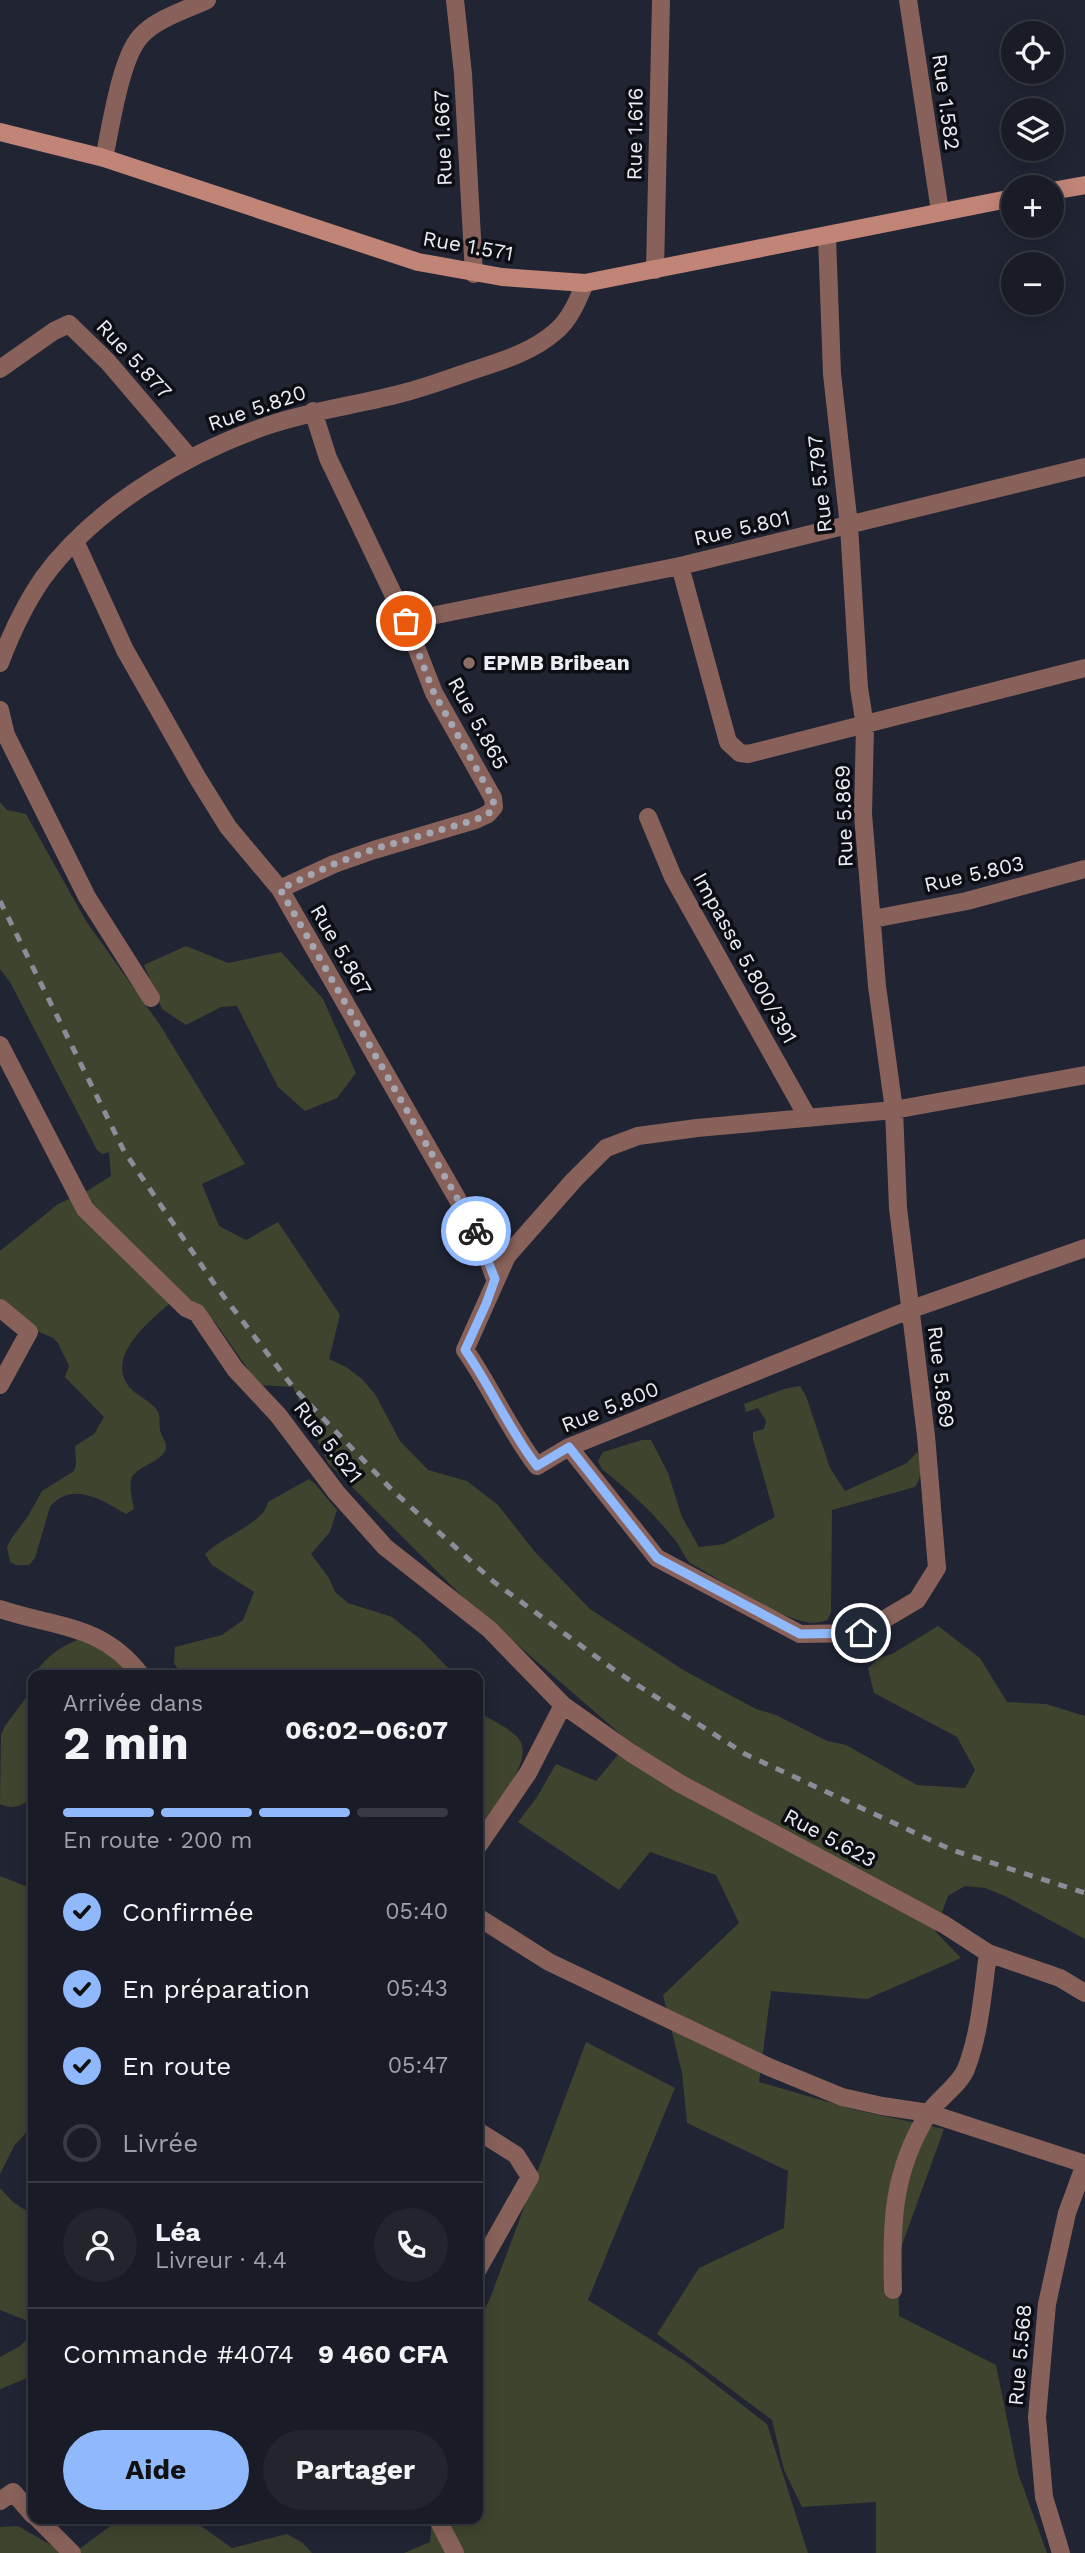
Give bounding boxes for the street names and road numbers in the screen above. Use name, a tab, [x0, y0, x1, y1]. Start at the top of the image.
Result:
street label: Rue 1.582	[927, 52, 966, 152]
street label: Rue 1.616	[621, 87, 648, 181]
street label: Rue 1.667	[428, 89, 457, 186]
street label: Rue 1.571	[421, 225, 515, 266]
street label: Rue 5.877	[91, 314, 178, 404]
street label: Rue 5.820	[205, 379, 309, 436]
street label: Rue 5.797	[802, 434, 837, 534]
street label: Rue 5.801	[691, 504, 792, 551]
street label: Rue 5.865	[443, 672, 514, 773]
street label: Rue 5.869	[829, 764, 858, 868]
street label: Rue 5.803	[922, 850, 1026, 897]
street label: Impasse 5.800/391	[688, 868, 803, 1048]
street label: Rue 5.867	[305, 900, 378, 1000]
street label: Rue 5.869	[923, 1325, 960, 1429]
street label: Rue 5.800	[557, 1376, 662, 1437]
street label: Rue 5.621	[289, 1396, 368, 1487]
street label: Rue 5.623	[780, 1803, 881, 1872]
street label: Rue 5.568	[1003, 2303, 1036, 2407]

